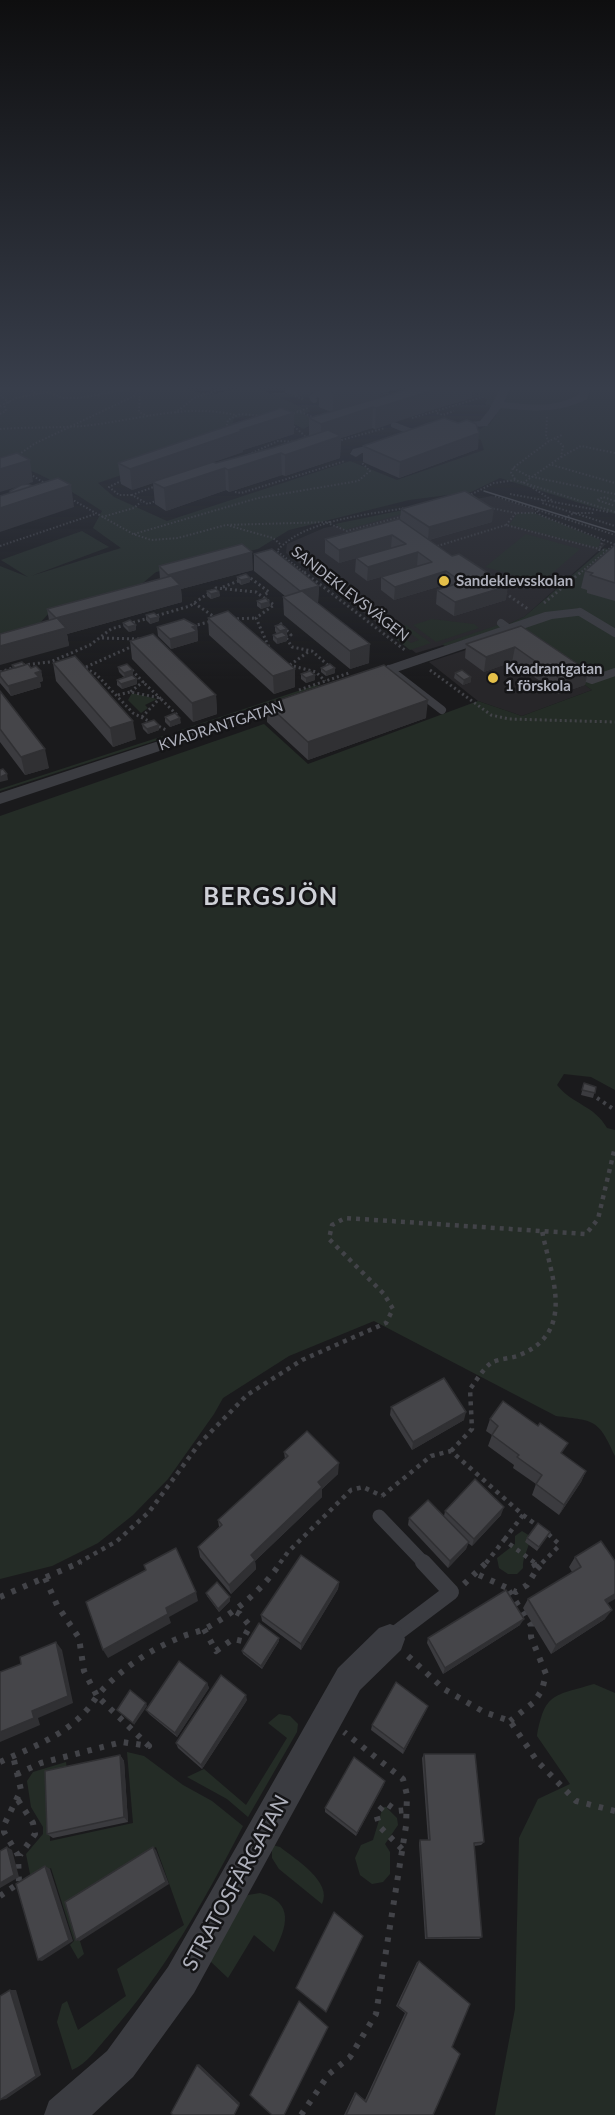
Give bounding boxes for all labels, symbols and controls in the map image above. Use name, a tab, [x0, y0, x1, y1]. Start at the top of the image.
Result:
street label: SANDEKLEVSVÄGEN	[288, 543, 412, 645]
place label: Sandeklevsskolan	[456, 572, 573, 590]
marker: Sandeklevsskolan	[437, 574, 451, 588]
place label: Kvadrantgatan 1 förskola	[505, 660, 602, 695]
marker: Kvadrantgatan 1 förskola	[486, 671, 500, 685]
street label: KVADRANTGATAN	[157, 697, 285, 755]
district label: BERGSJÖN	[203, 883, 339, 911]
street label: STRATOSFÄRGATAN	[177, 1791, 295, 1975]

